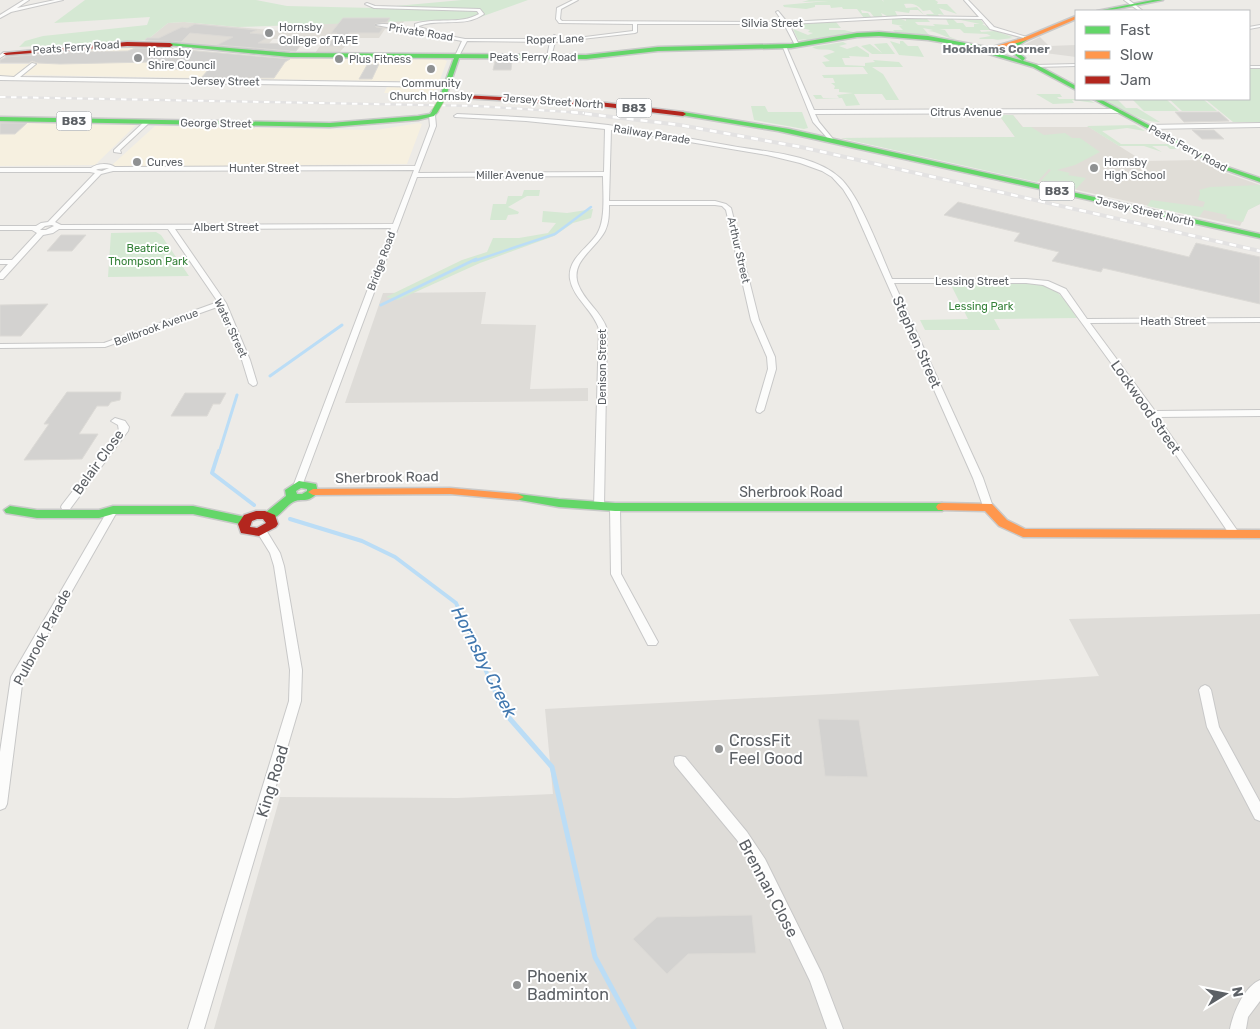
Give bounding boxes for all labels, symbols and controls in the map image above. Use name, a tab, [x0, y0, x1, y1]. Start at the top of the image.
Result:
legend	[1075, 10, 1250, 100]
street label: Silvia Street	[741, 17, 803, 30]
place label: Hornsby College of TAFE	[279, 21, 359, 47]
street label: Private Road	[388, 21, 454, 44]
text: Fast	[1120, 21, 1150, 39]
marker: Hornsby College of TAFE	[263, 27, 275, 39]
street label: Roper Lane	[526, 32, 584, 47]
street label: Peats Ferry Road	[32, 38, 120, 57]
district label: Hookhams Corner	[942, 42, 1050, 56]
place label: Hornsby Shire Council	[148, 46, 215, 72]
text: Slow	[1120, 46, 1153, 64]
street label: Peats Ferry Road	[489, 51, 577, 64]
marker: Hornsby Shire Council	[132, 52, 144, 64]
marker: Plus Fitness	[333, 53, 345, 65]
place label: Plus Fitness	[349, 53, 411, 66]
marker: Community Church Hornsby	[425, 63, 437, 75]
text: Jam	[1120, 71, 1151, 89]
street label: Jersey Street	[190, 74, 260, 89]
place label: Community Church Hornsby	[389, 77, 473, 103]
street label: Jersey Street North	[502, 91, 604, 112]
road number: B83	[616, 99, 652, 118]
street label: Citrus Avenue	[930, 106, 1002, 119]
road number: B83	[56, 112, 92, 130]
street label: George Street	[180, 116, 252, 131]
street label: Railway Parade	[613, 122, 691, 147]
street label: Peats Ferry Road	[1146, 122, 1229, 175]
marker: Curves	[131, 156, 143, 168]
place label: Curves	[147, 156, 183, 169]
place label: Hornsby High School	[1104, 156, 1165, 182]
street label: Hunter Street	[229, 162, 300, 175]
marker: Hornsby High School	[1088, 162, 1100, 174]
street label: Miller Avenue	[476, 169, 544, 182]
road number: B83	[1040, 182, 1074, 200]
street label: Jersey Street North	[1094, 194, 1196, 229]
street label: Arthur Street	[725, 216, 753, 285]
street label: Albert Street	[193, 221, 260, 234]
street label: Bridge Road	[365, 230, 398, 293]
park label: Beatrice Thompson Park	[108, 242, 188, 268]
street label: Lessing Street	[935, 275, 1010, 288]
street label: Stephen Street	[889, 293, 945, 391]
street label: Water Street	[211, 297, 250, 360]
park label: Lessing Park	[949, 300, 1014, 313]
street label: Bellbrook Avenue	[112, 306, 200, 349]
street label: Heath Street	[1140, 315, 1206, 328]
street label: Denison Street	[596, 328, 609, 405]
street label: Lockwood Street	[1107, 357, 1184, 458]
street label: Belair Close	[69, 426, 128, 498]
street label: Sherbrook Road	[335, 468, 439, 487]
street label: Sherbrook Road	[739, 484, 843, 501]
street label: Pulbrook Parade	[10, 586, 75, 688]
water label: Hornsby Creek	[446, 602, 522, 722]
place label: CrossFit Feel Good	[729, 731, 803, 768]
street label: King Road	[252, 743, 292, 820]
marker: CrossFit Feel Good	[713, 743, 725, 755]
street label: Brennan Close	[735, 836, 802, 941]
place label: Phoenix Badminton	[527, 967, 609, 1004]
north arrow	[1200, 969, 1250, 1019]
marker: Phoenix Badminton	[511, 979, 523, 991]
text: N	[1228, 985, 1247, 998]

